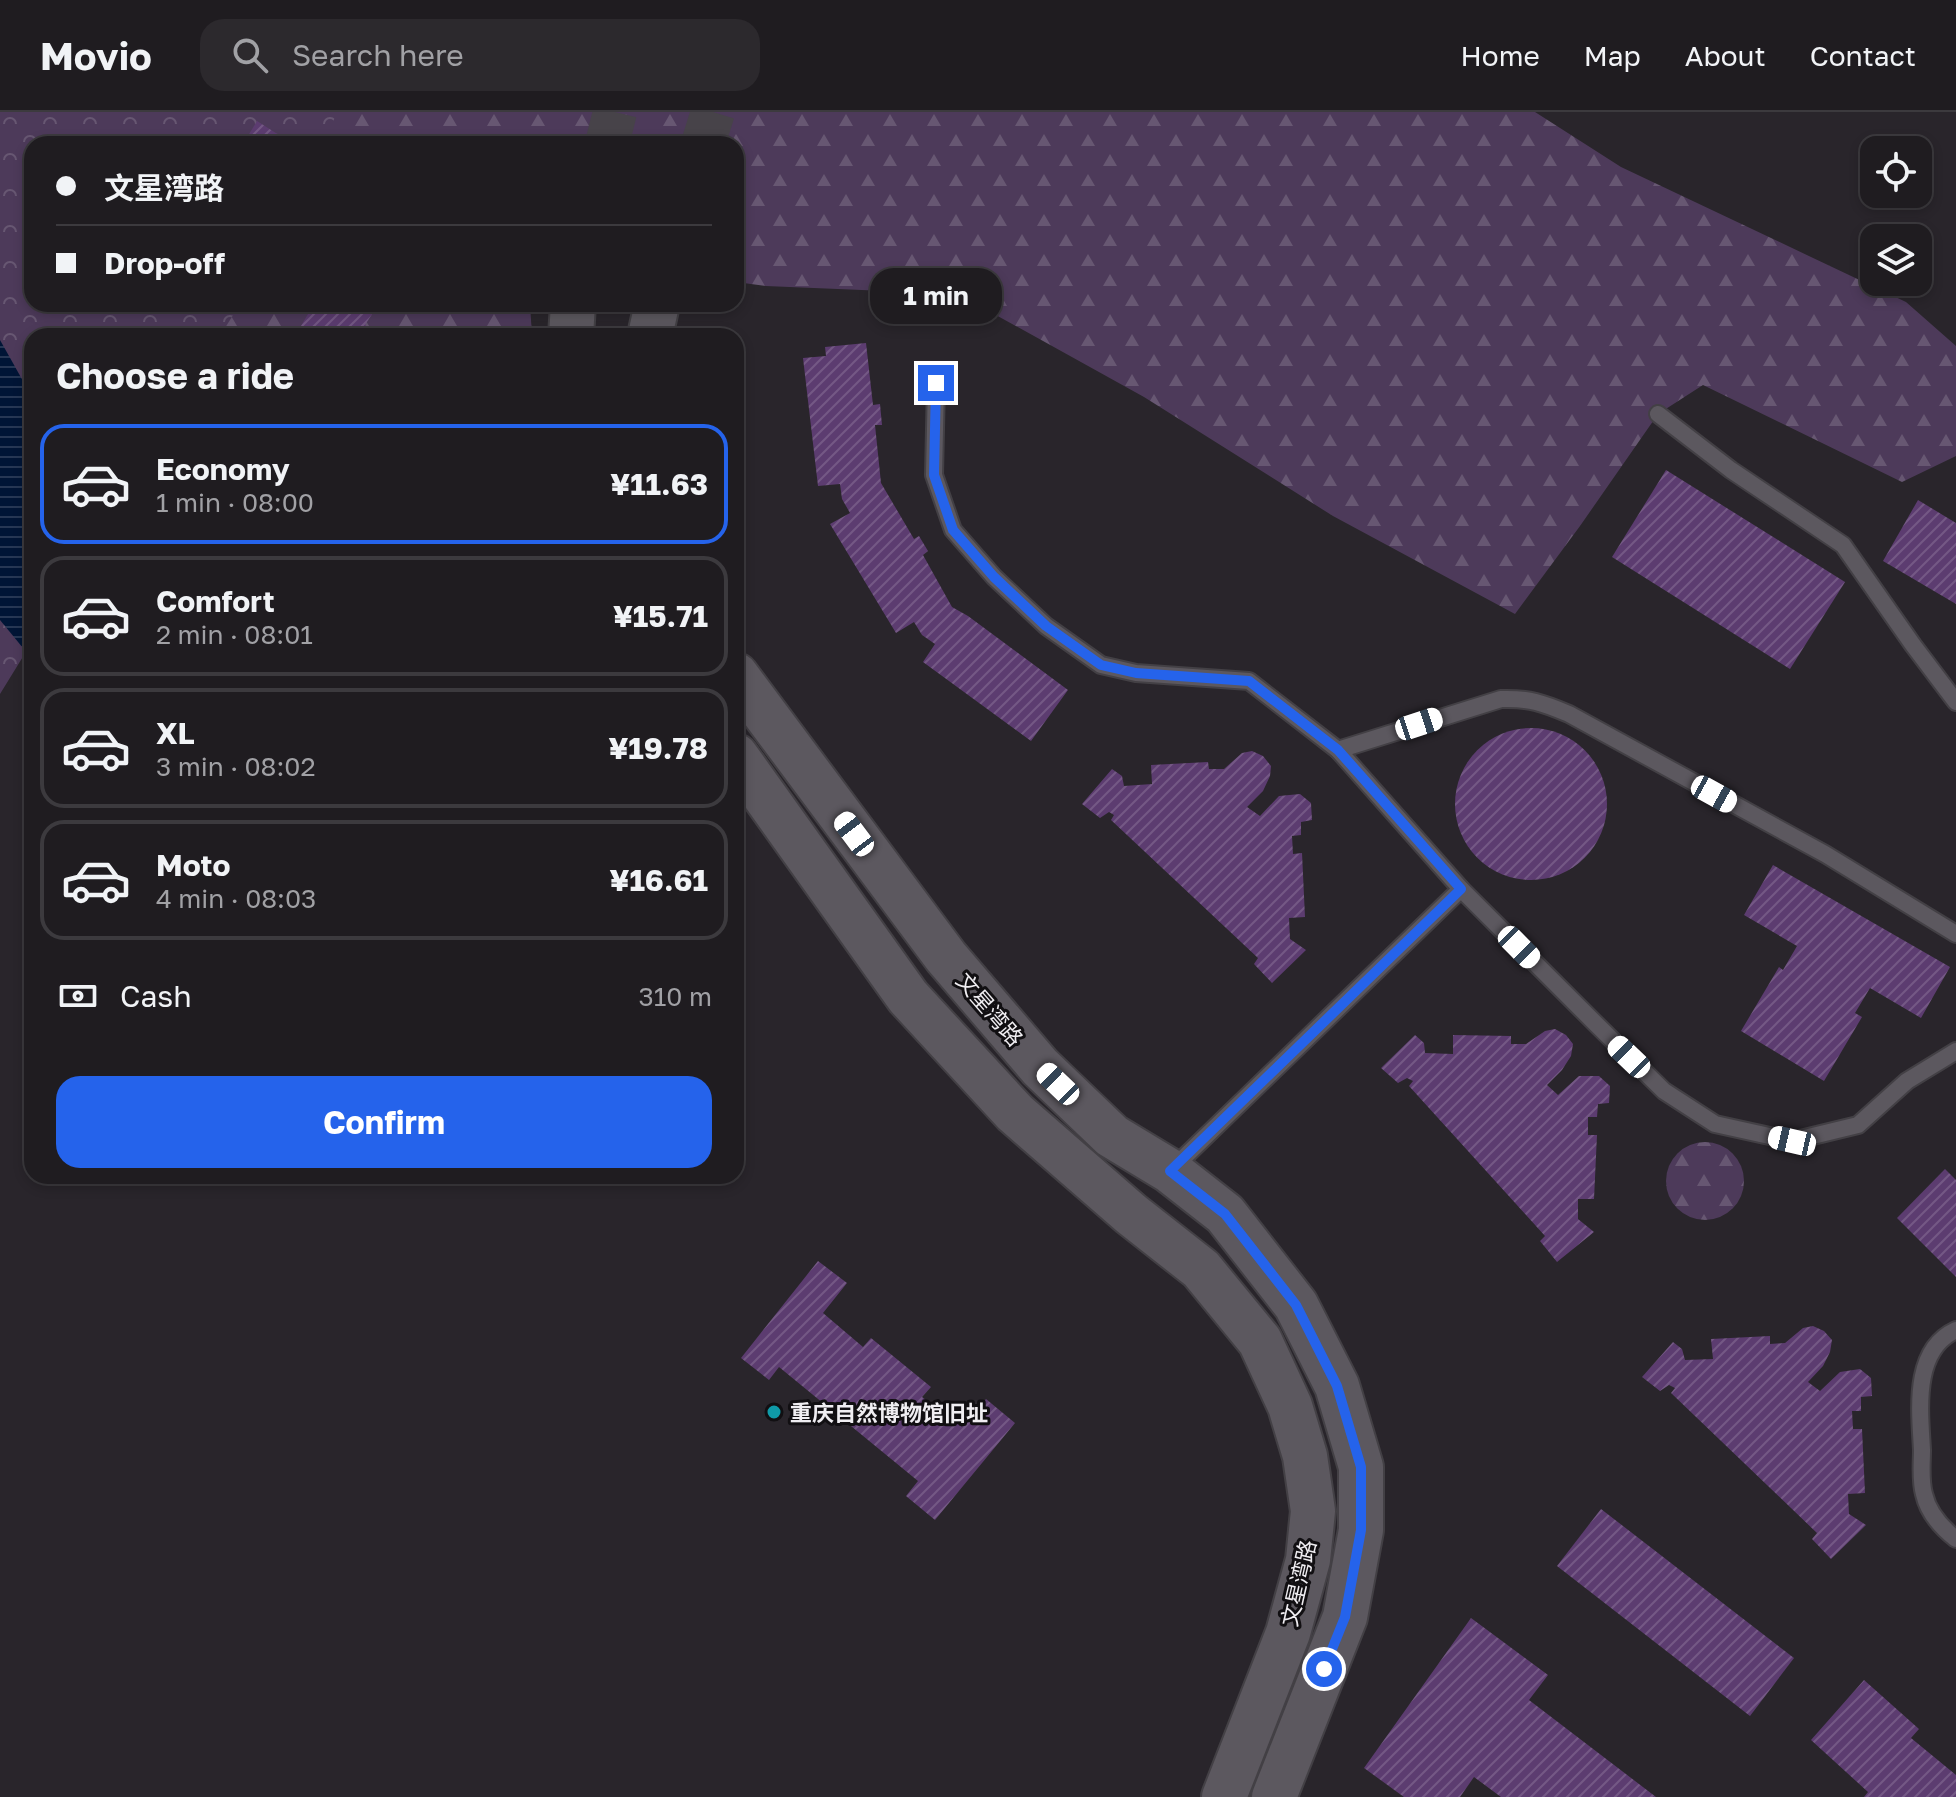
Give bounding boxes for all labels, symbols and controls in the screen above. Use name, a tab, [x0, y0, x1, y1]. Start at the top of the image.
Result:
search box	[200, 19, 760, 91]
text: Movio	[40, 33, 152, 78]
icon: search	[228, 33, 272, 77]
text: Search here	[292, 37, 464, 73]
text: Home	[1461, 39, 1540, 72]
text: Map	[1584, 39, 1641, 72]
text: About	[1685, 39, 1766, 72]
text: Contact	[1810, 39, 1916, 72]
map controls	[1860, 136, 1932, 296]
button: locate	[1860, 136, 1932, 208]
text: 文星湾路	[104, 170, 224, 206]
button: layers	[1860, 224, 1932, 296]
text: Drop-off	[104, 245, 225, 281]
callout: 1 min	[870, 267, 1002, 323]
text: 1 min	[903, 280, 969, 311]
text: Choose a ride	[56, 354, 294, 397]
route end	[918, 365, 954, 401]
icon: car	[60, 448, 132, 520]
text: Economy	[156, 451, 290, 487]
text: ¥11.63	[610, 466, 708, 502]
text: 1 min · 08:00	[156, 487, 314, 518]
icon: car	[60, 580, 132, 652]
text: Comfort	[156, 583, 275, 619]
text: ¥15.71	[613, 598, 708, 634]
text: 2 min · 08:01	[156, 619, 313, 650]
car	[1392, 705, 1446, 743]
icon: car	[60, 712, 132, 784]
text: XL	[156, 715, 195, 751]
text: ¥19.78	[609, 730, 708, 766]
text: 3 min · 08:02	[156, 751, 315, 782]
car	[1687, 772, 1741, 816]
car	[830, 808, 878, 860]
icon: car	[60, 844, 132, 916]
text: Moto	[156, 847, 231, 883]
text: ¥16.61	[610, 862, 708, 898]
text: 4 min · 08:03	[156, 883, 316, 914]
car	[1494, 922, 1544, 972]
street label: 文星湾路	[951, 967, 1029, 1051]
icon: cash	[56, 974, 100, 1018]
text: Cash	[120, 978, 192, 1014]
text: 310 m	[639, 981, 712, 1012]
car	[1603, 1032, 1655, 1082]
car	[1032, 1059, 1084, 1109]
button: Confirm	[56, 1076, 712, 1168]
car	[1766, 1124, 1818, 1158]
place label: 重庆自然博物馆旧址	[790, 1399, 988, 1426]
marker: 重庆自然博物馆旧址	[765, 1403, 783, 1421]
street label: 文星湾路	[1275, 1537, 1321, 1629]
route start	[1306, 1651, 1342, 1687]

